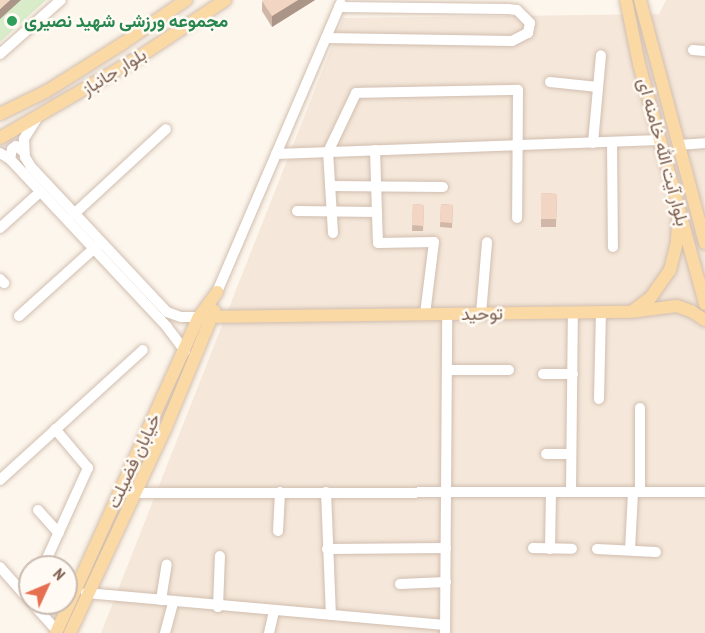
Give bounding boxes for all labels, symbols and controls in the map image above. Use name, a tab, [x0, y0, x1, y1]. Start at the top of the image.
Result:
place label: مجموعه ورزشی شهید نصیری	[24, 10, 228, 32]
marker: مجموعه ورزشی شهید نصیری	[5, 14, 19, 28]
street label: بلوار جانباز	[78, 44, 150, 100]
street label: بلوار آیت الله خامنه ای	[633, 76, 693, 228]
street label: توحید	[461, 303, 503, 325]
street label: خیابان فضیلت	[103, 410, 165, 512]
north arrow	[18, 555, 78, 615]
text: N	[49, 564, 70, 584]

